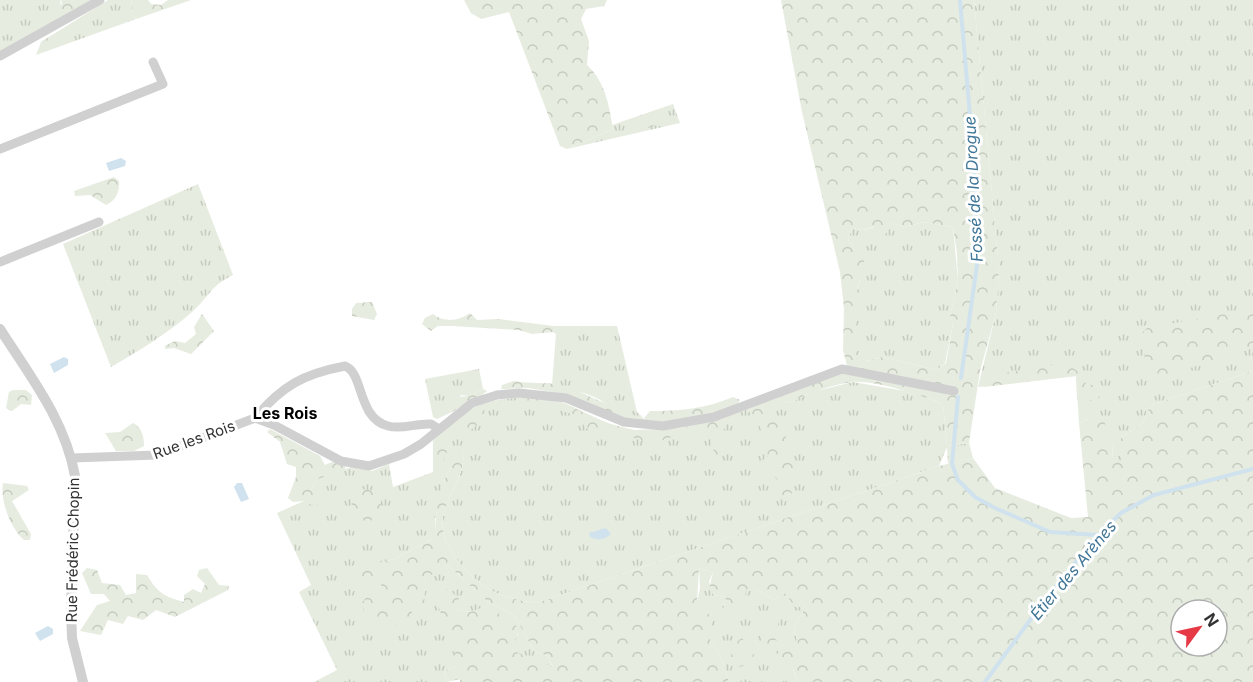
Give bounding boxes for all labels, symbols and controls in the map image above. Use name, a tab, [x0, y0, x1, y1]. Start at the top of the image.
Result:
water label: Fossé de la Drogue	[959, 116, 987, 262]
district label: Les Rois	[253, 403, 317, 423]
street label: Rue les Rois	[150, 416, 238, 463]
street label: Rue Frédéric Chopin	[62, 477, 83, 623]
water label: Étier des Arènes	[1026, 516, 1120, 624]
north arrow	[1169, 598, 1229, 658]
text: N	[1200, 609, 1223, 630]

